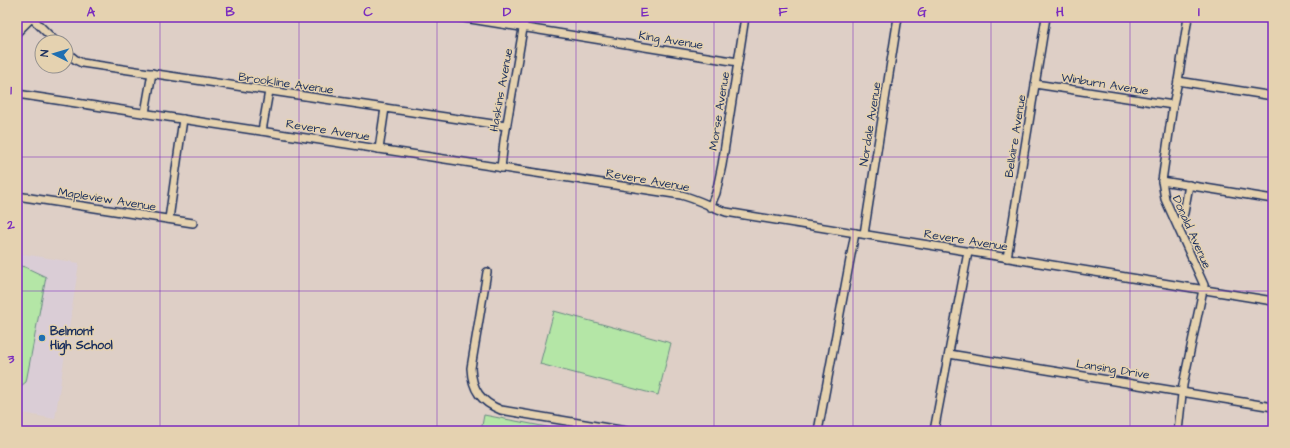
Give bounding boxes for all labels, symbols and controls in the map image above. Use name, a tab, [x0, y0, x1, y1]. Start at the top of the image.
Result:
text: A	[87, 3, 96, 21]
text: B	[225, 3, 235, 21]
text: C	[363, 3, 373, 21]
text: D	[503, 3, 512, 21]
text: E	[641, 3, 649, 21]
text: F	[778, 3, 788, 21]
text: G	[917, 3, 927, 21]
text: H	[1056, 3, 1064, 21]
text: I	[1198, 3, 1200, 21]
street label: King Avenue	[637, 27, 705, 55]
north arrow	[34, 34, 74, 74]
street label: Haskins Avenue	[486, 47, 517, 133]
text: N	[37, 49, 52, 57]
street label: Brookline Avenue	[237, 68, 335, 99]
street label: Winburn Avenue	[1060, 69, 1150, 100]
street label: Morse Avenue	[705, 70, 734, 152]
street label: Nordale Avenue	[855, 80, 886, 168]
text: 1	[10, 81, 12, 99]
street label: Bellaire Avenue	[1001, 93, 1031, 179]
street label: Revere Avenue	[285, 115, 372, 146]
street label: Revere Avenue	[605, 165, 692, 196]
street label: Mapleview Avenue	[57, 183, 158, 216]
street label: Donald Avenue	[1168, 193, 1215, 272]
text: 2	[6, 216, 15, 234]
street label: Revere Avenue	[923, 225, 1010, 256]
place label: Belmont High School	[50, 323, 113, 356]
marker: Belmont High School	[37, 333, 47, 343]
text: 3	[7, 350, 15, 368]
street label: Lansing Drive	[1075, 355, 1151, 385]

